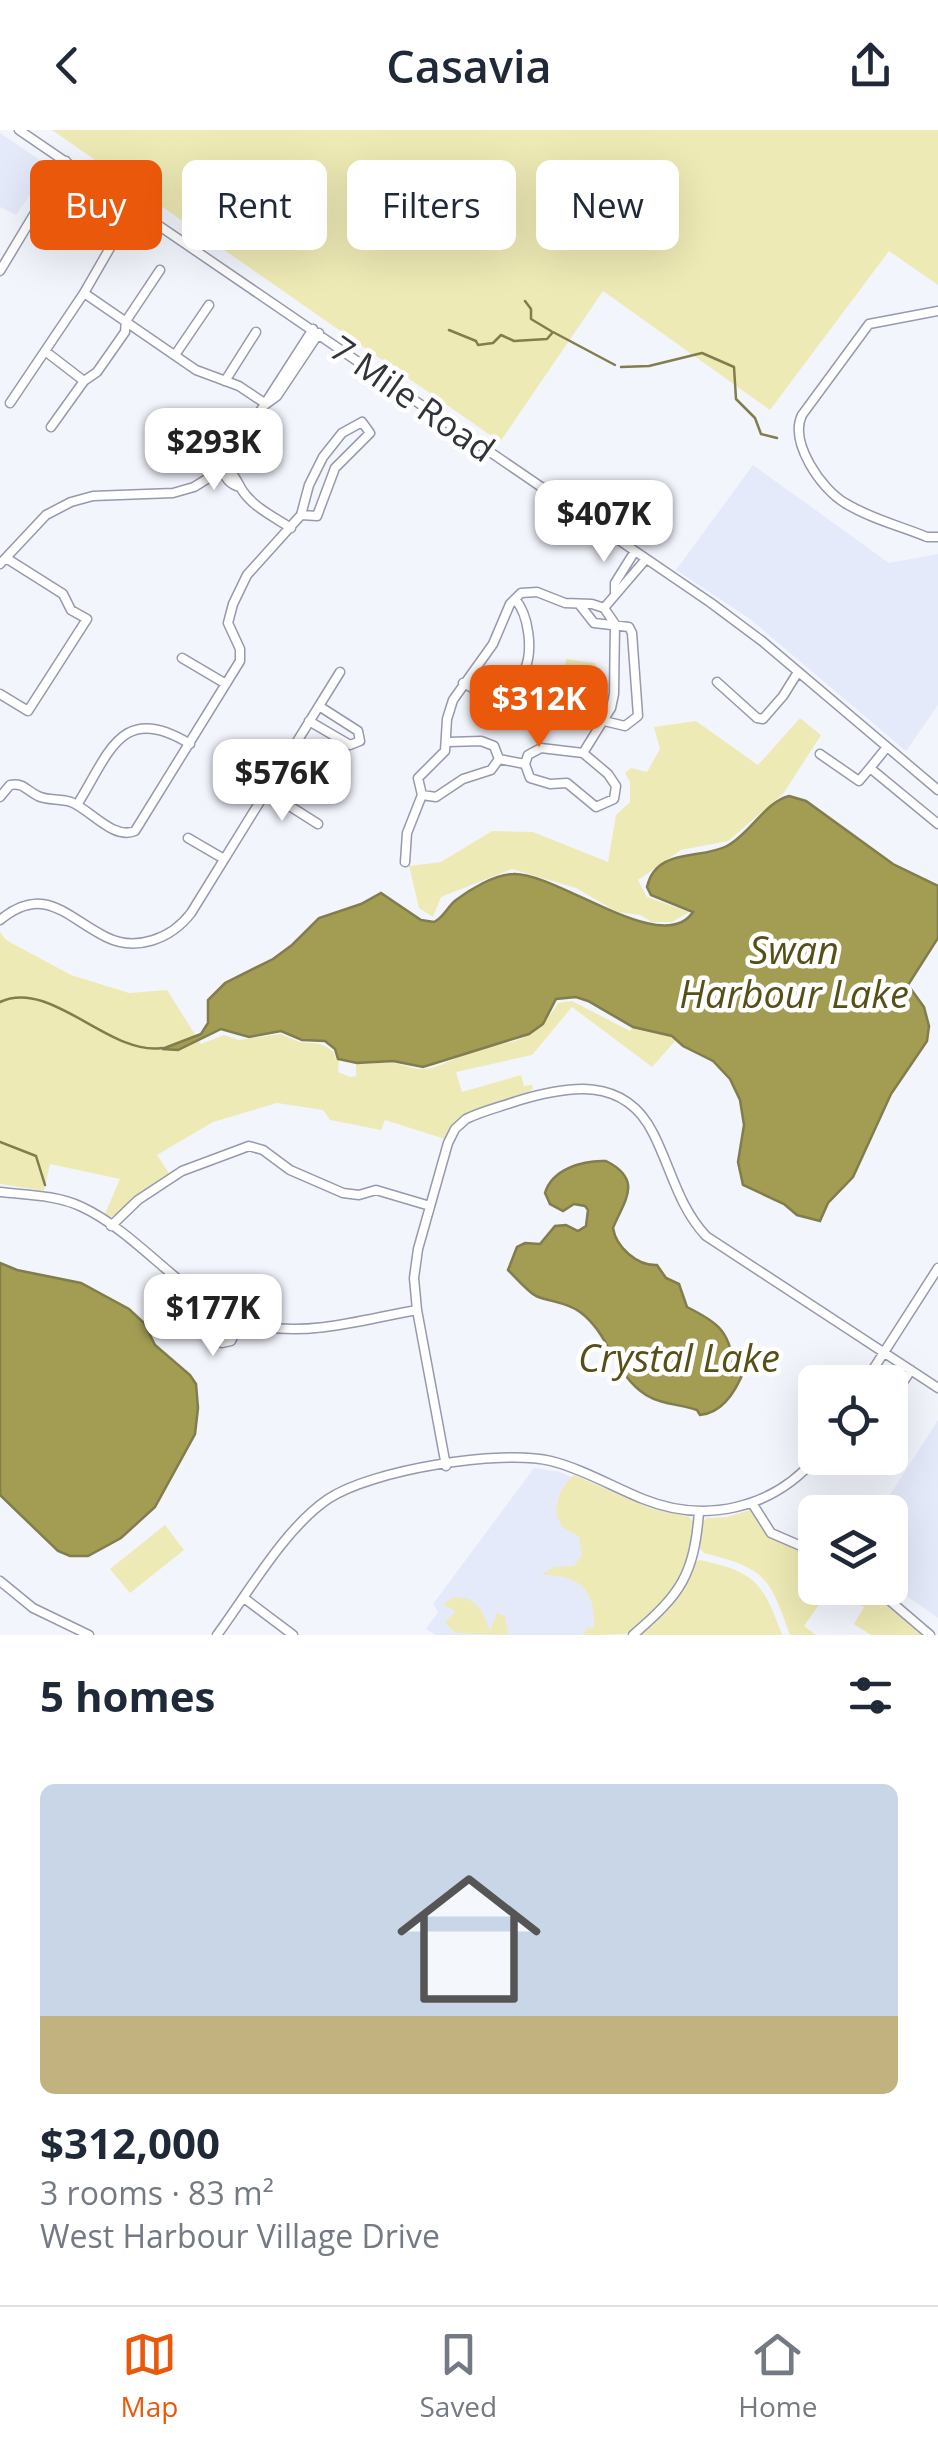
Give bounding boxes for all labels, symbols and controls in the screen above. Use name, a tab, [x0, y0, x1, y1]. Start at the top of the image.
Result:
text: Casavia	[386, 35, 552, 96]
icon: back	[40, 38, 95, 93]
icon: share	[843, 38, 898, 93]
chip: Buy	[30, 160, 162, 250]
chip: Rent	[182, 160, 327, 250]
chip: Filters	[347, 160, 516, 250]
chip: New	[536, 160, 679, 250]
street label: 7 Mile Road	[321, 324, 505, 472]
pin: $293K	[144, 408, 284, 493]
text: $293K	[167, 419, 261, 462]
pin: $407K	[534, 480, 674, 565]
text: $407K	[557, 491, 651, 534]
pin: $312K	[469, 665, 609, 750]
text: $312K	[492, 676, 586, 719]
pin: $576K	[212, 739, 352, 824]
text: $576K	[235, 750, 329, 793]
water label: Swan Harbour Lake	[679, 923, 909, 1019]
pin: $177K	[143, 1274, 283, 1359]
text: $177K	[166, 1285, 260, 1328]
water label: Crystal Lake	[578, 1331, 780, 1383]
map controls	[798, 1365, 908, 1605]
button: locate	[798, 1365, 908, 1475]
button: layers	[798, 1495, 908, 1605]
text: 5 homes	[40, 1667, 215, 1724]
icon: filters	[843, 1668, 898, 1723]
icon: home	[379, 1849, 559, 2029]
text: $312,000	[40, 2114, 220, 2171]
text: 3 rooms · 83 m²	[40, 2171, 274, 2214]
text: West Harbour Village Drive	[40, 2214, 440, 2257]
tab: Map	[121, 2327, 178, 2425]
tab: Saved	[419, 2327, 497, 2425]
tab: Home	[738, 2327, 817, 2425]

